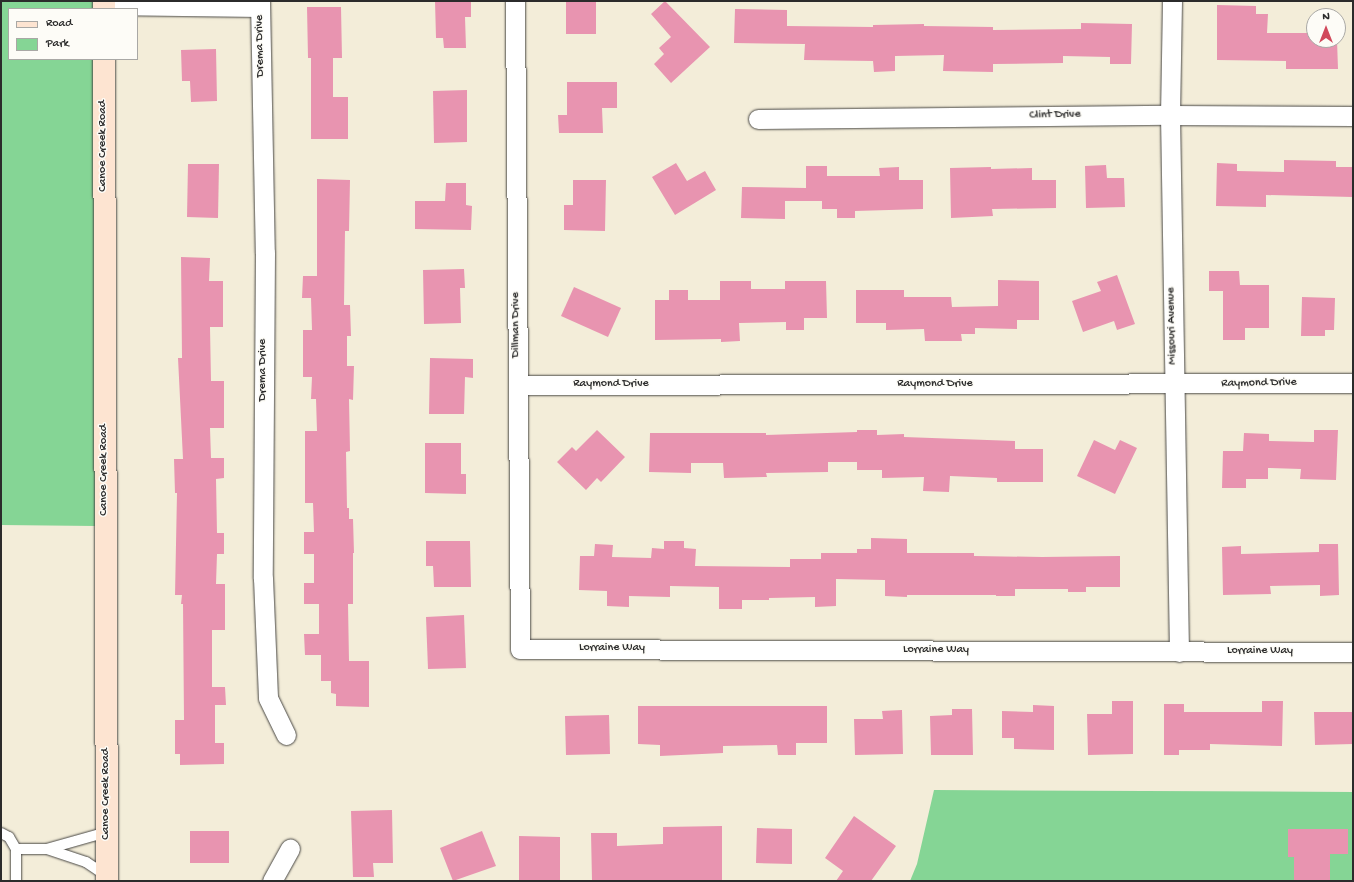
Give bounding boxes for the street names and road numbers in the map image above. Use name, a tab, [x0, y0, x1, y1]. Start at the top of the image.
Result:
street label: Drema Drive	[253, 15, 269, 77]
street label: Canoe Creek Road	[97, 100, 111, 192]
street label: Clint Drive	[1029, 108, 1081, 124]
street label: Missouri Avenue	[1165, 287, 1181, 365]
street label: Dillman Drive	[510, 292, 524, 358]
street label: Drema Drive	[257, 339, 271, 401]
street label: Raymond Drive	[1221, 376, 1297, 392]
street label: Raymond Drive	[573, 378, 649, 392]
street label: Raymond Drive	[897, 378, 973, 392]
street label: Canoe Creek Road	[98, 424, 112, 516]
street label: Lorraine Way	[579, 642, 645, 656]
street label: Lorraine Way	[903, 644, 969, 658]
street label: Lorraine Way	[1227, 645, 1293, 659]
street label: Canoe Creek Road	[100, 748, 114, 840]

